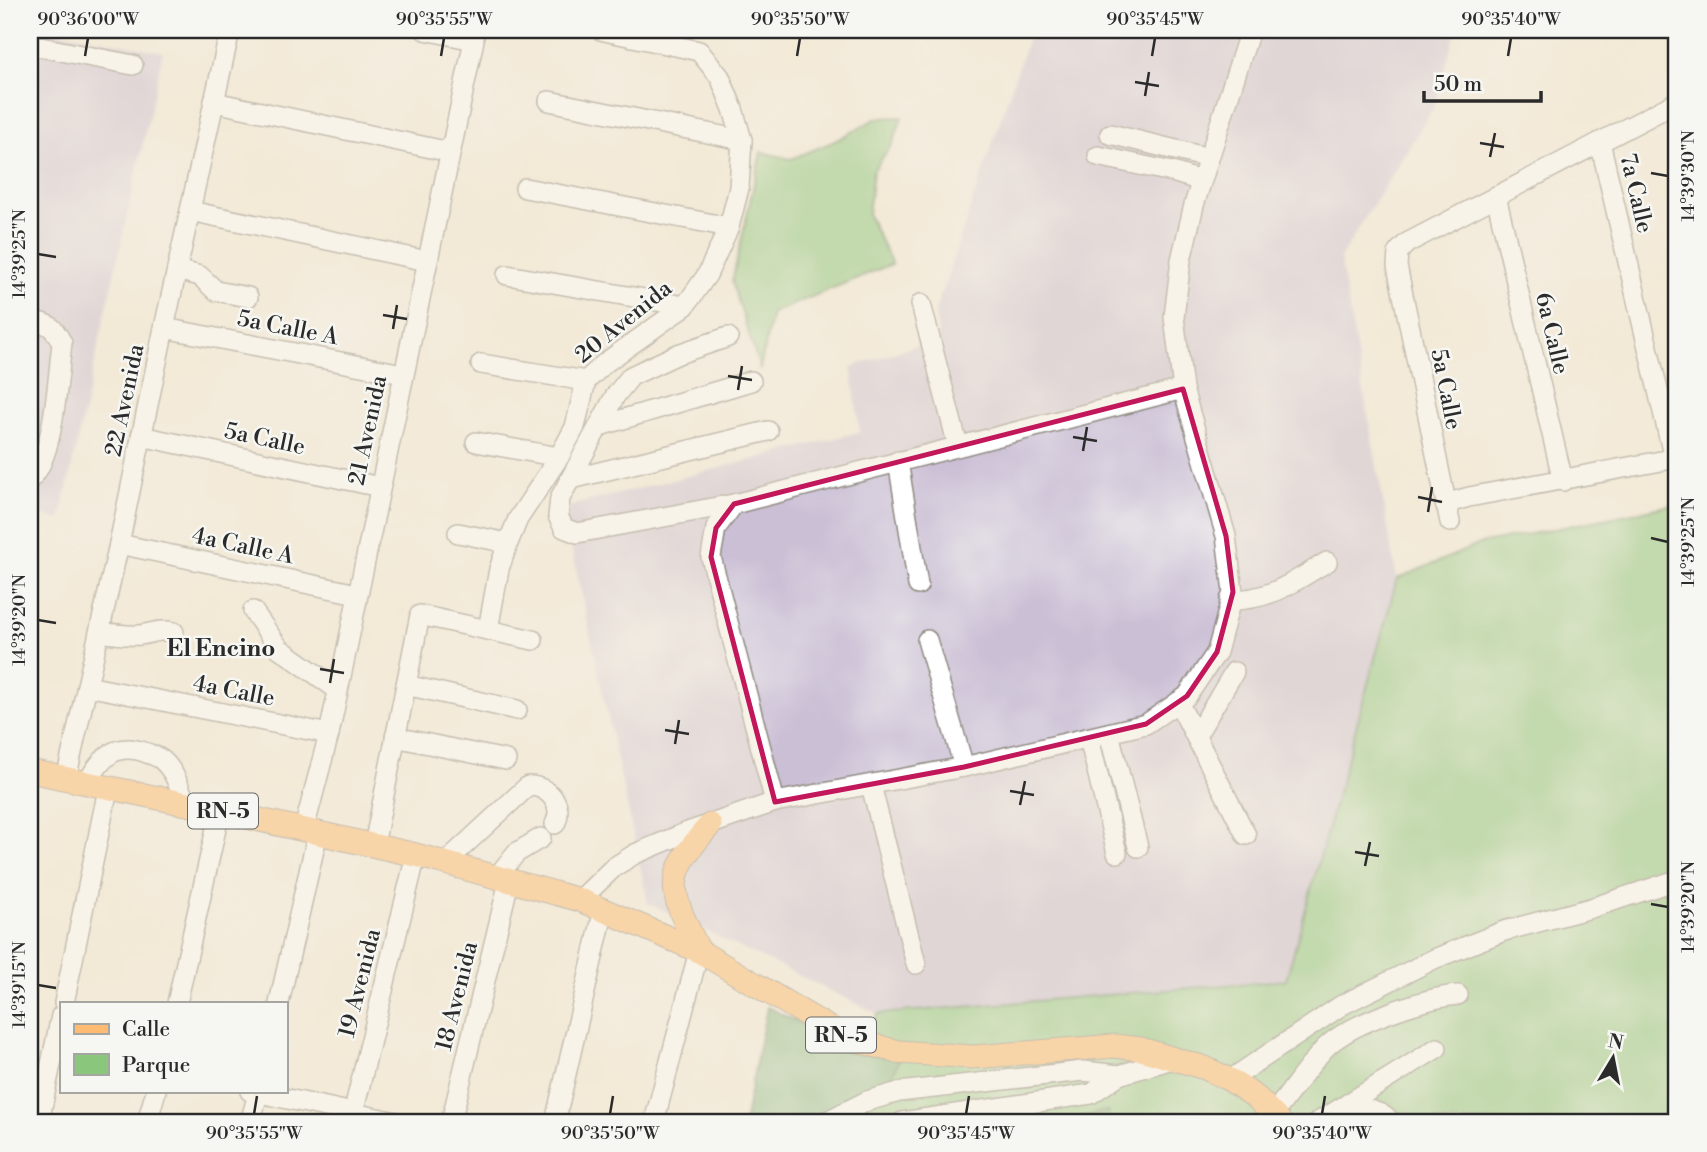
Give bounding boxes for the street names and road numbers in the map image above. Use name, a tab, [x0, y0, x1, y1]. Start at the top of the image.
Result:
street label: 7a Calle	[1613, 151, 1659, 236]
street label: 20 Avenida	[570, 274, 678, 369]
street label: 6a Calle	[1529, 290, 1575, 377]
street label: 5a Calle A	[235, 304, 342, 352]
street label: 22 Avenida	[99, 341, 151, 459]
street label: 5a Calle	[1424, 346, 1468, 432]
street label: 21 Avenida	[343, 372, 393, 488]
street label: 5a Calle	[222, 417, 308, 461]
street label: 4a Calle A	[189, 522, 297, 571]
street label: 4a Calle	[191, 669, 277, 713]
road number: RN-5	[188, 794, 258, 828]
street label: 19 Avenida	[333, 926, 387, 1041]
street label: 18 Avenida	[430, 938, 484, 1054]
road number: RN-5	[806, 1018, 876, 1052]

